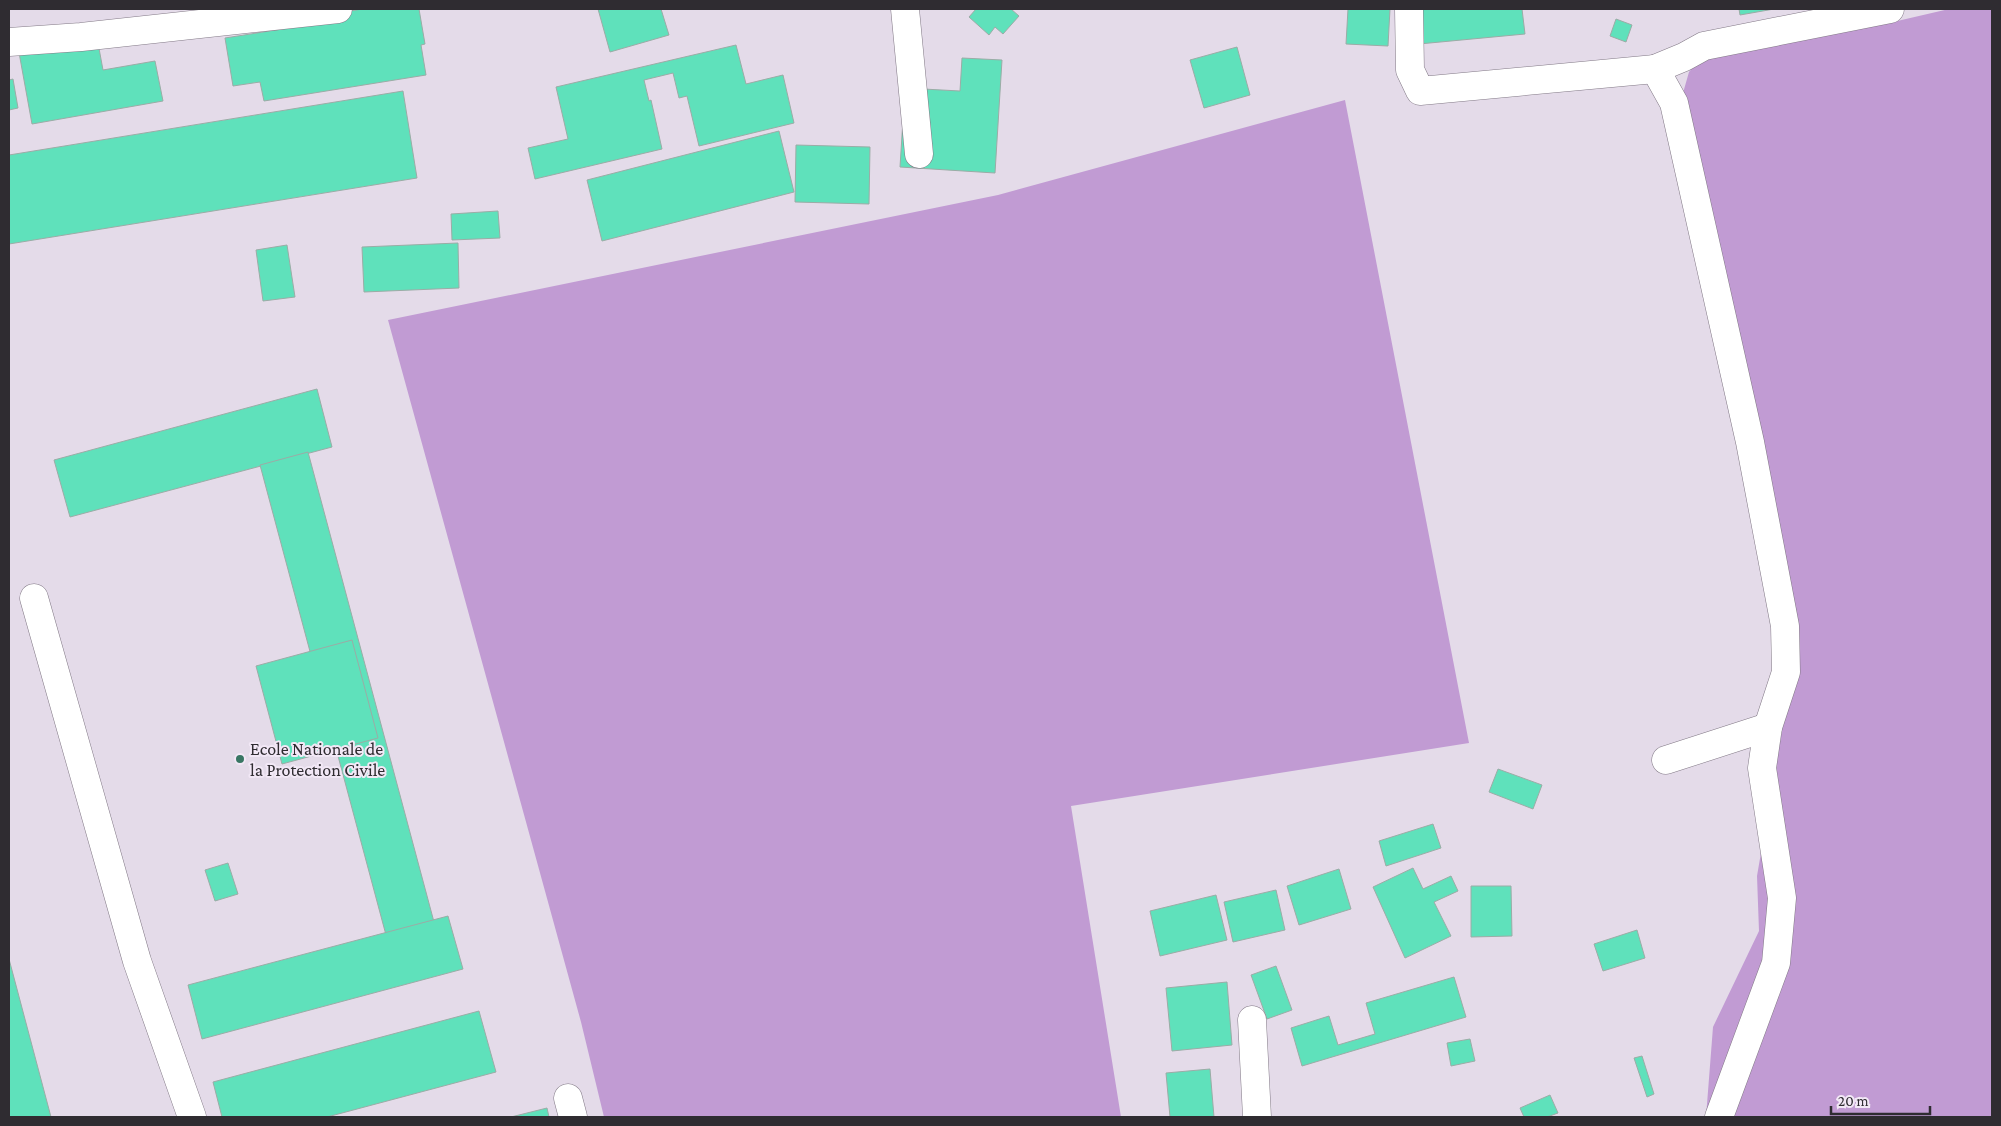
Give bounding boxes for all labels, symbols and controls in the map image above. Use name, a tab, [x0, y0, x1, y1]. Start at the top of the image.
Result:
place label: Ecole Nationale de la Protection Civile	[250, 739, 385, 780]
marker: Ecole Nationale de la Protection Civile	[234, 753, 246, 765]
scale bar	[1831, 1084, 1930, 1116]
text: 20 m	[1838, 1093, 1869, 1109]

